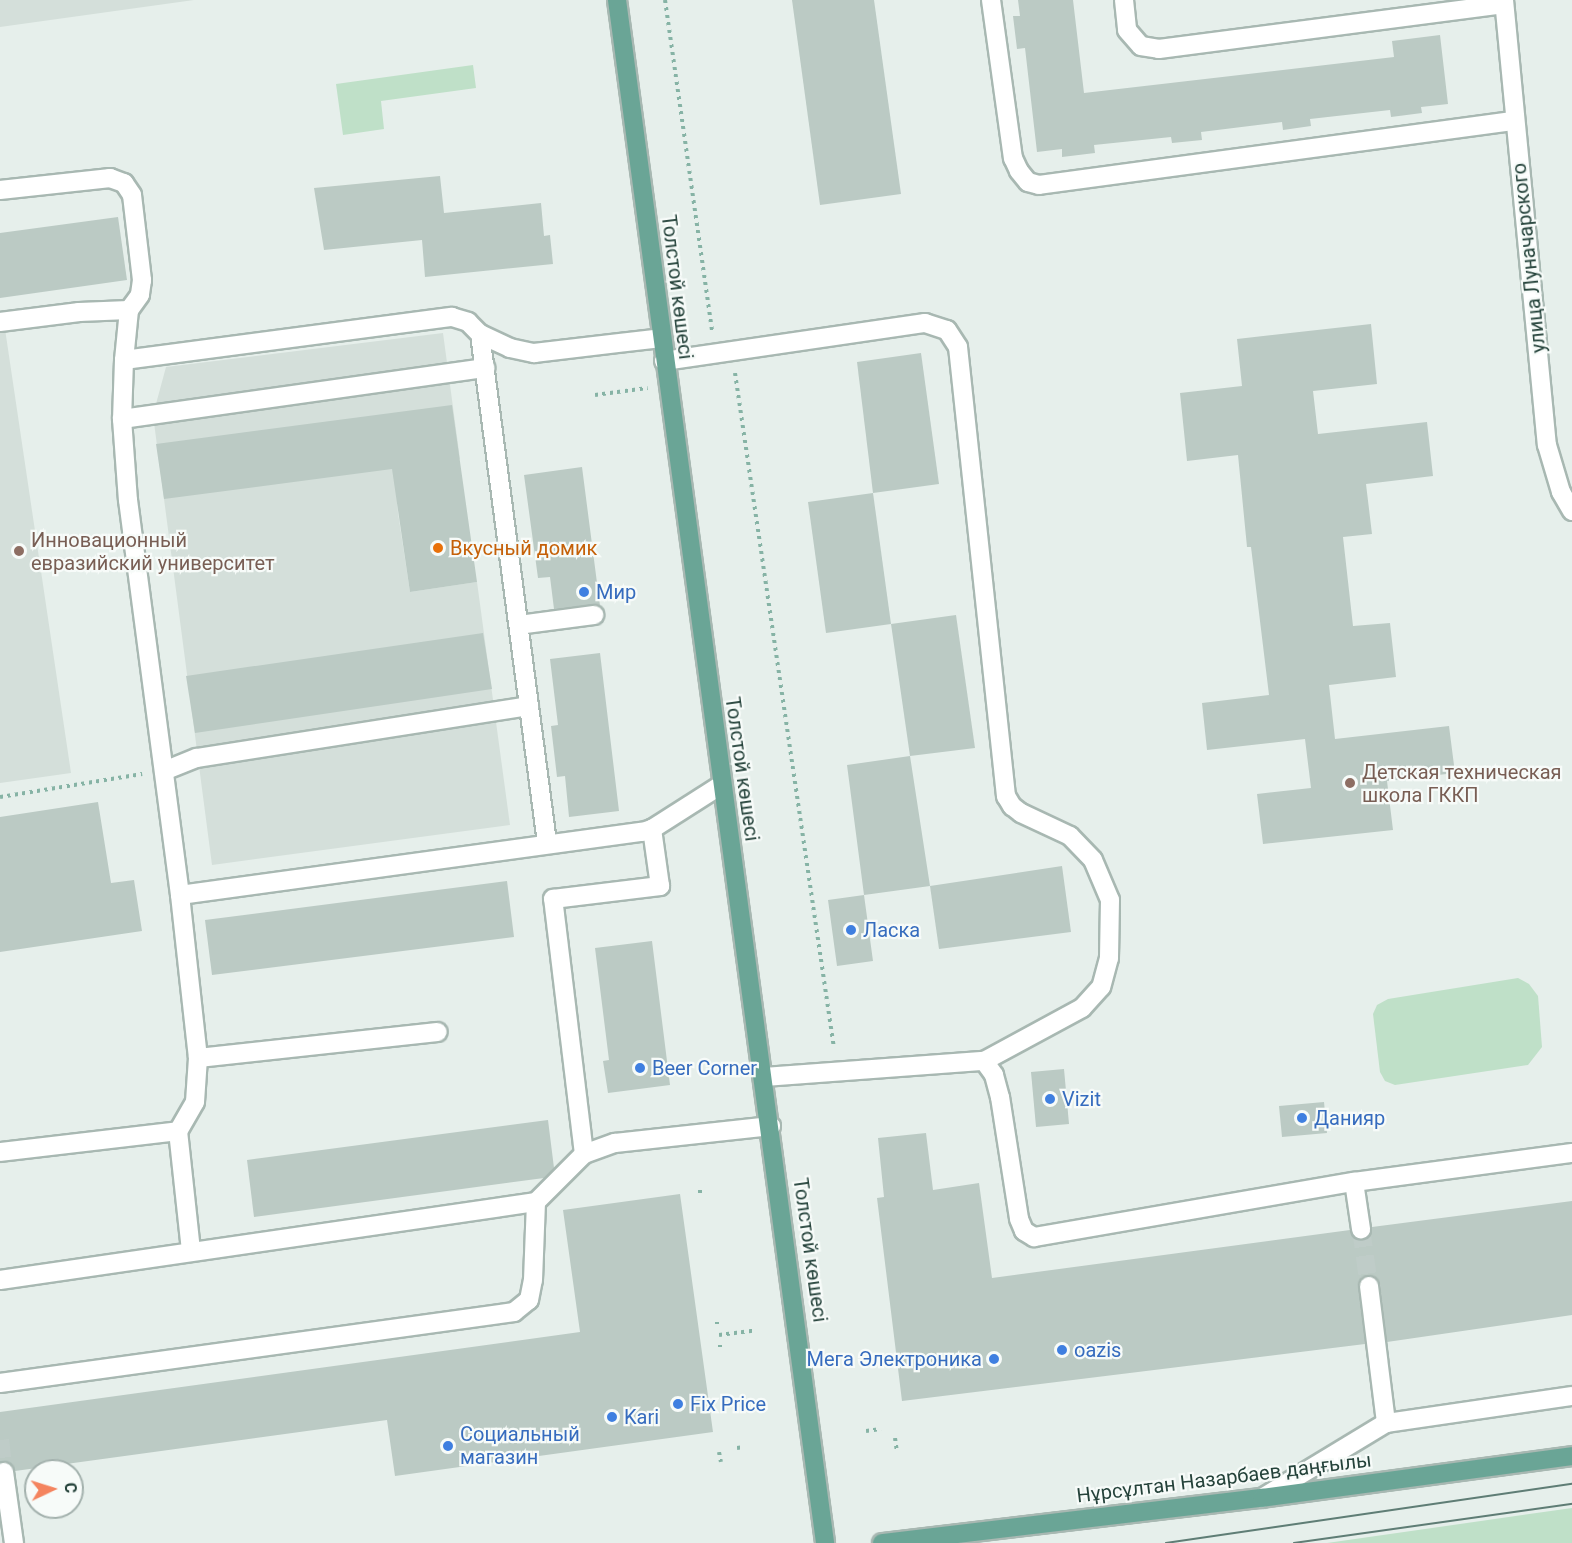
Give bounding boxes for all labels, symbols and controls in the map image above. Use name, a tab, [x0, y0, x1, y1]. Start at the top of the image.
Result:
street label: улица Луначарского	[1507, 162, 1551, 354]
street label: Толстой көшесі	[656, 213, 698, 361]
place label: Инновационный евразийский университет	[31, 528, 274, 575]
place label: Вкусный домик	[450, 536, 597, 560]
marker: Вкусный домик	[431, 541, 445, 555]
marker: Инновационный евразийский университет	[12, 544, 26, 558]
place label: Мир	[596, 580, 636, 604]
marker: Мир	[577, 585, 591, 599]
street label: Толстой көшесі	[720, 695, 764, 843]
place label: Детская техническая школа ГККП	[1362, 760, 1562, 807]
marker: Детская техническая школа ГККП	[1343, 776, 1357, 790]
place label: Ласка	[863, 918, 920, 942]
marker: Ласка	[844, 923, 858, 937]
place label: Beer Corner	[652, 1056, 757, 1080]
marker: Beer Corner	[633, 1061, 647, 1075]
place label: Vizit	[1062, 1087, 1101, 1111]
marker: Vizit	[1043, 1092, 1057, 1106]
place label: Данияр	[1314, 1106, 1385, 1130]
marker: Данияр	[1295, 1111, 1309, 1125]
street label: Толстой көшесі	[788, 1176, 832, 1324]
place label: oazis	[1074, 1338, 1121, 1362]
marker: oazis	[1055, 1343, 1069, 1357]
place label: Мега Электроника	[806, 1347, 982, 1371]
marker: Мега Электроника	[987, 1352, 1001, 1366]
place label: Fix Price	[690, 1392, 766, 1416]
marker: Fix Price	[671, 1397, 685, 1411]
place label: Kari	[624, 1405, 659, 1429]
marker: Kari	[605, 1410, 619, 1424]
place label: Социальный магазин	[460, 1422, 580, 1469]
marker: Социальный магазин	[441, 1439, 455, 1453]
street label: Нұрсұлтан Назарбаев даңғылы	[1075, 1448, 1373, 1508]
north arrow	[24, 1459, 84, 1519]
text: С	[61, 1482, 80, 1494]

